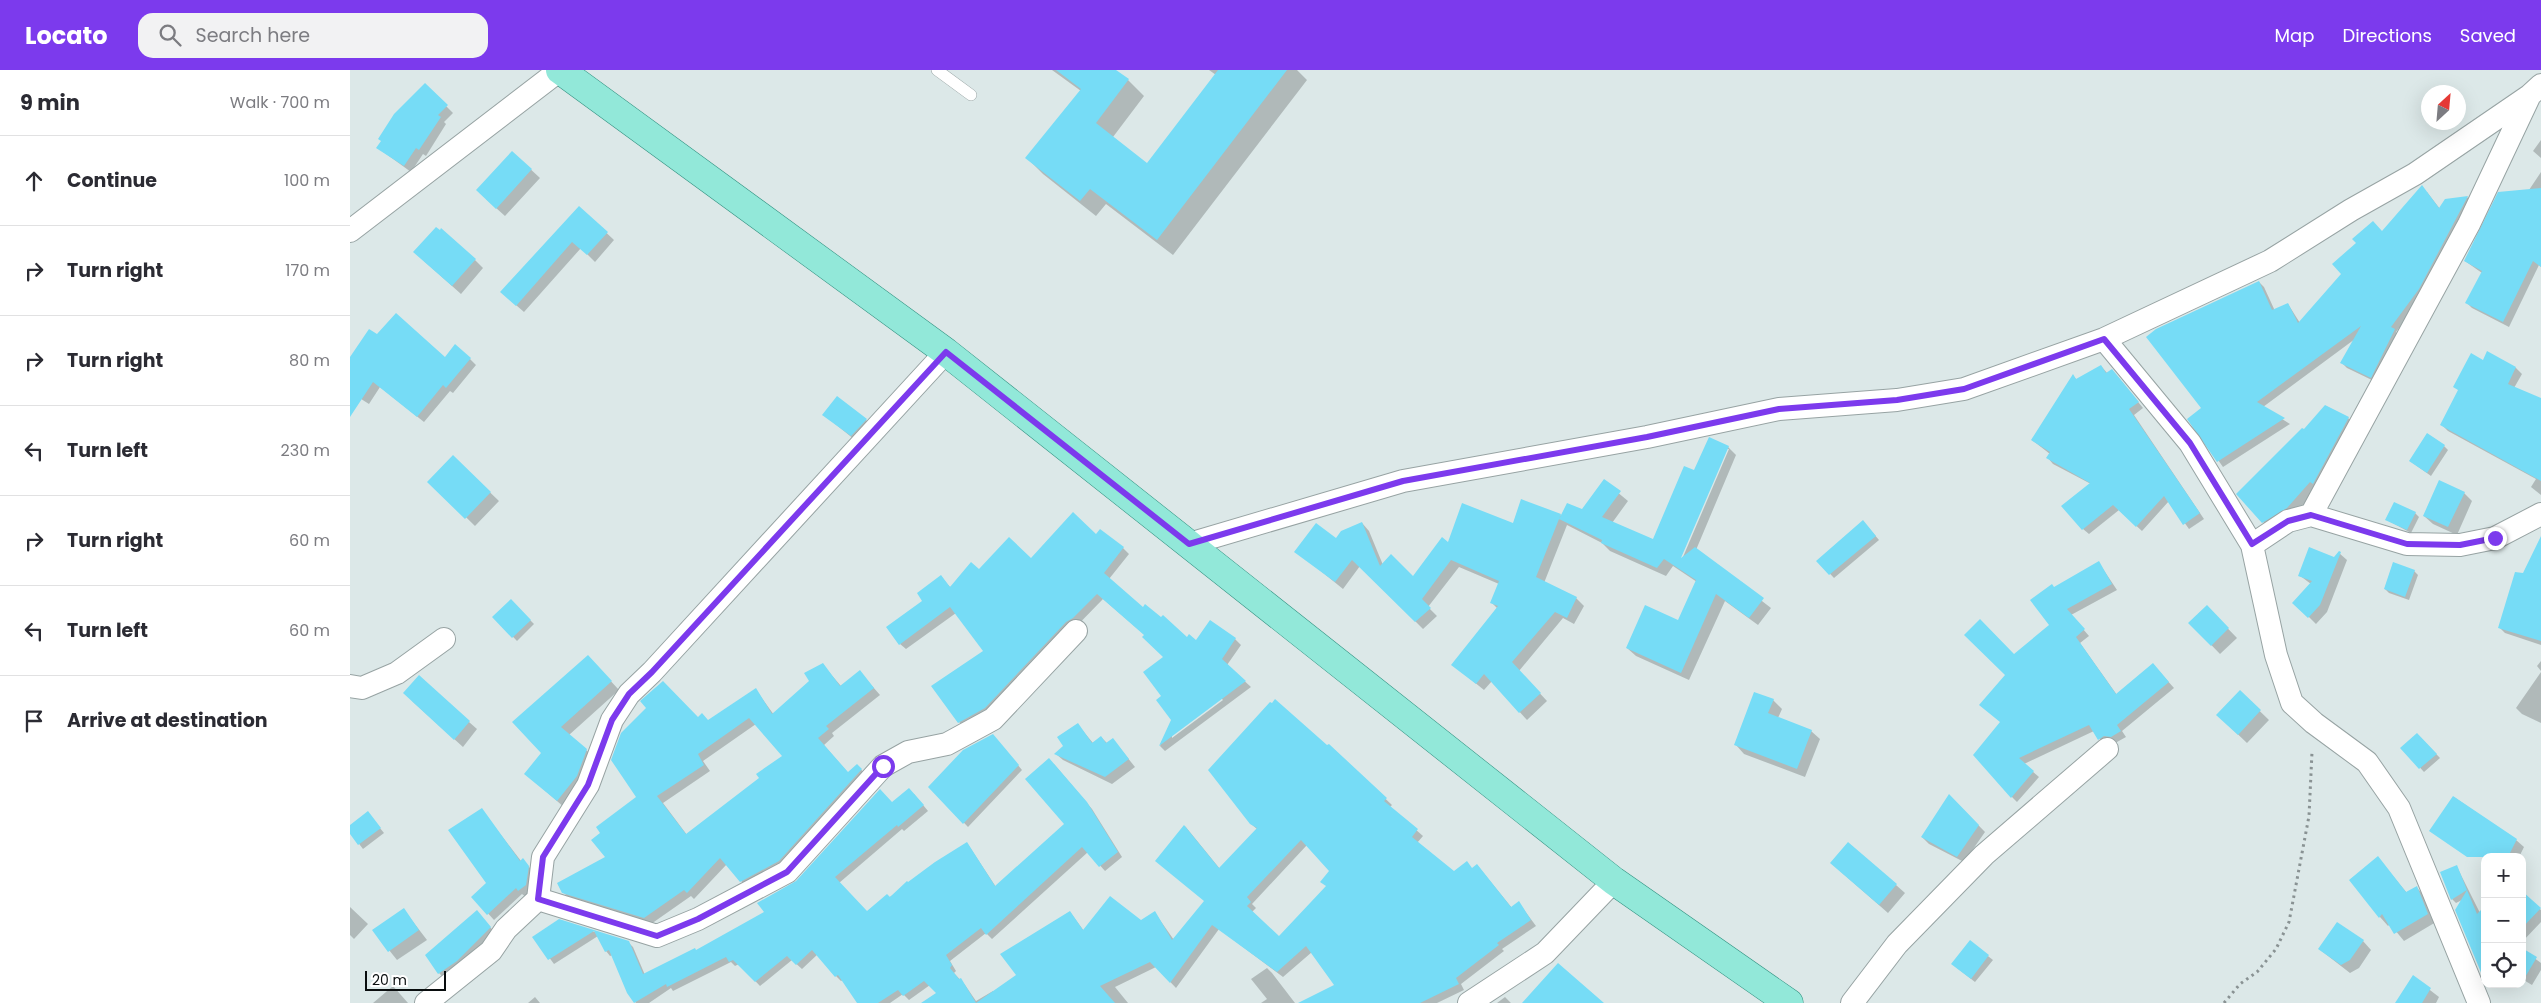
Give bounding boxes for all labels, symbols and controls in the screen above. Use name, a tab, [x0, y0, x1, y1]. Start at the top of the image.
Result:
search box	[138, 13, 488, 58]
text: Locato	[25, 19, 108, 52]
icon: search	[156, 21, 184, 49]
text: Search here	[196, 22, 310, 49]
text: Map	[2275, 23, 2314, 48]
text: Directions	[2342, 23, 2432, 48]
text: Saved	[2460, 23, 2516, 48]
north arrow	[2421, 85, 2466, 130]
text: 9 min	[20, 88, 80, 117]
text: Walk · 700 m	[230, 91, 330, 114]
icon: ahead	[20, 167, 48, 195]
text: Continue	[67, 167, 157, 194]
text: 100 m	[284, 169, 330, 192]
icon: right	[20, 257, 48, 285]
text: Turn right	[67, 257, 163, 284]
text: 170 m	[285, 259, 330, 282]
icon: right	[20, 347, 48, 375]
text: Turn right	[67, 347, 163, 374]
text: 80 m	[289, 349, 330, 372]
icon: left	[20, 437, 48, 465]
text: Turn left	[67, 437, 148, 464]
text: 230 m	[281, 439, 330, 462]
icon: right	[20, 527, 48, 555]
text: Turn right	[67, 527, 163, 554]
route end	[2484, 527, 2507, 550]
text: 60 m	[289, 529, 330, 552]
icon: left	[20, 617, 48, 645]
text: Turn left	[67, 617, 148, 644]
text: 60 m	[289, 619, 330, 642]
icon: arrive	[20, 707, 48, 735]
text: Arrive at destination	[67, 707, 268, 734]
route start	[872, 755, 895, 778]
map controls	[2481, 853, 2526, 988]
button: +	[2481, 853, 2526, 898]
button: −	[2481, 898, 2526, 943]
button: locate	[2481, 943, 2526, 988]
scale bar	[365, 968, 446, 991]
text: 20 m	[372, 970, 407, 990]

